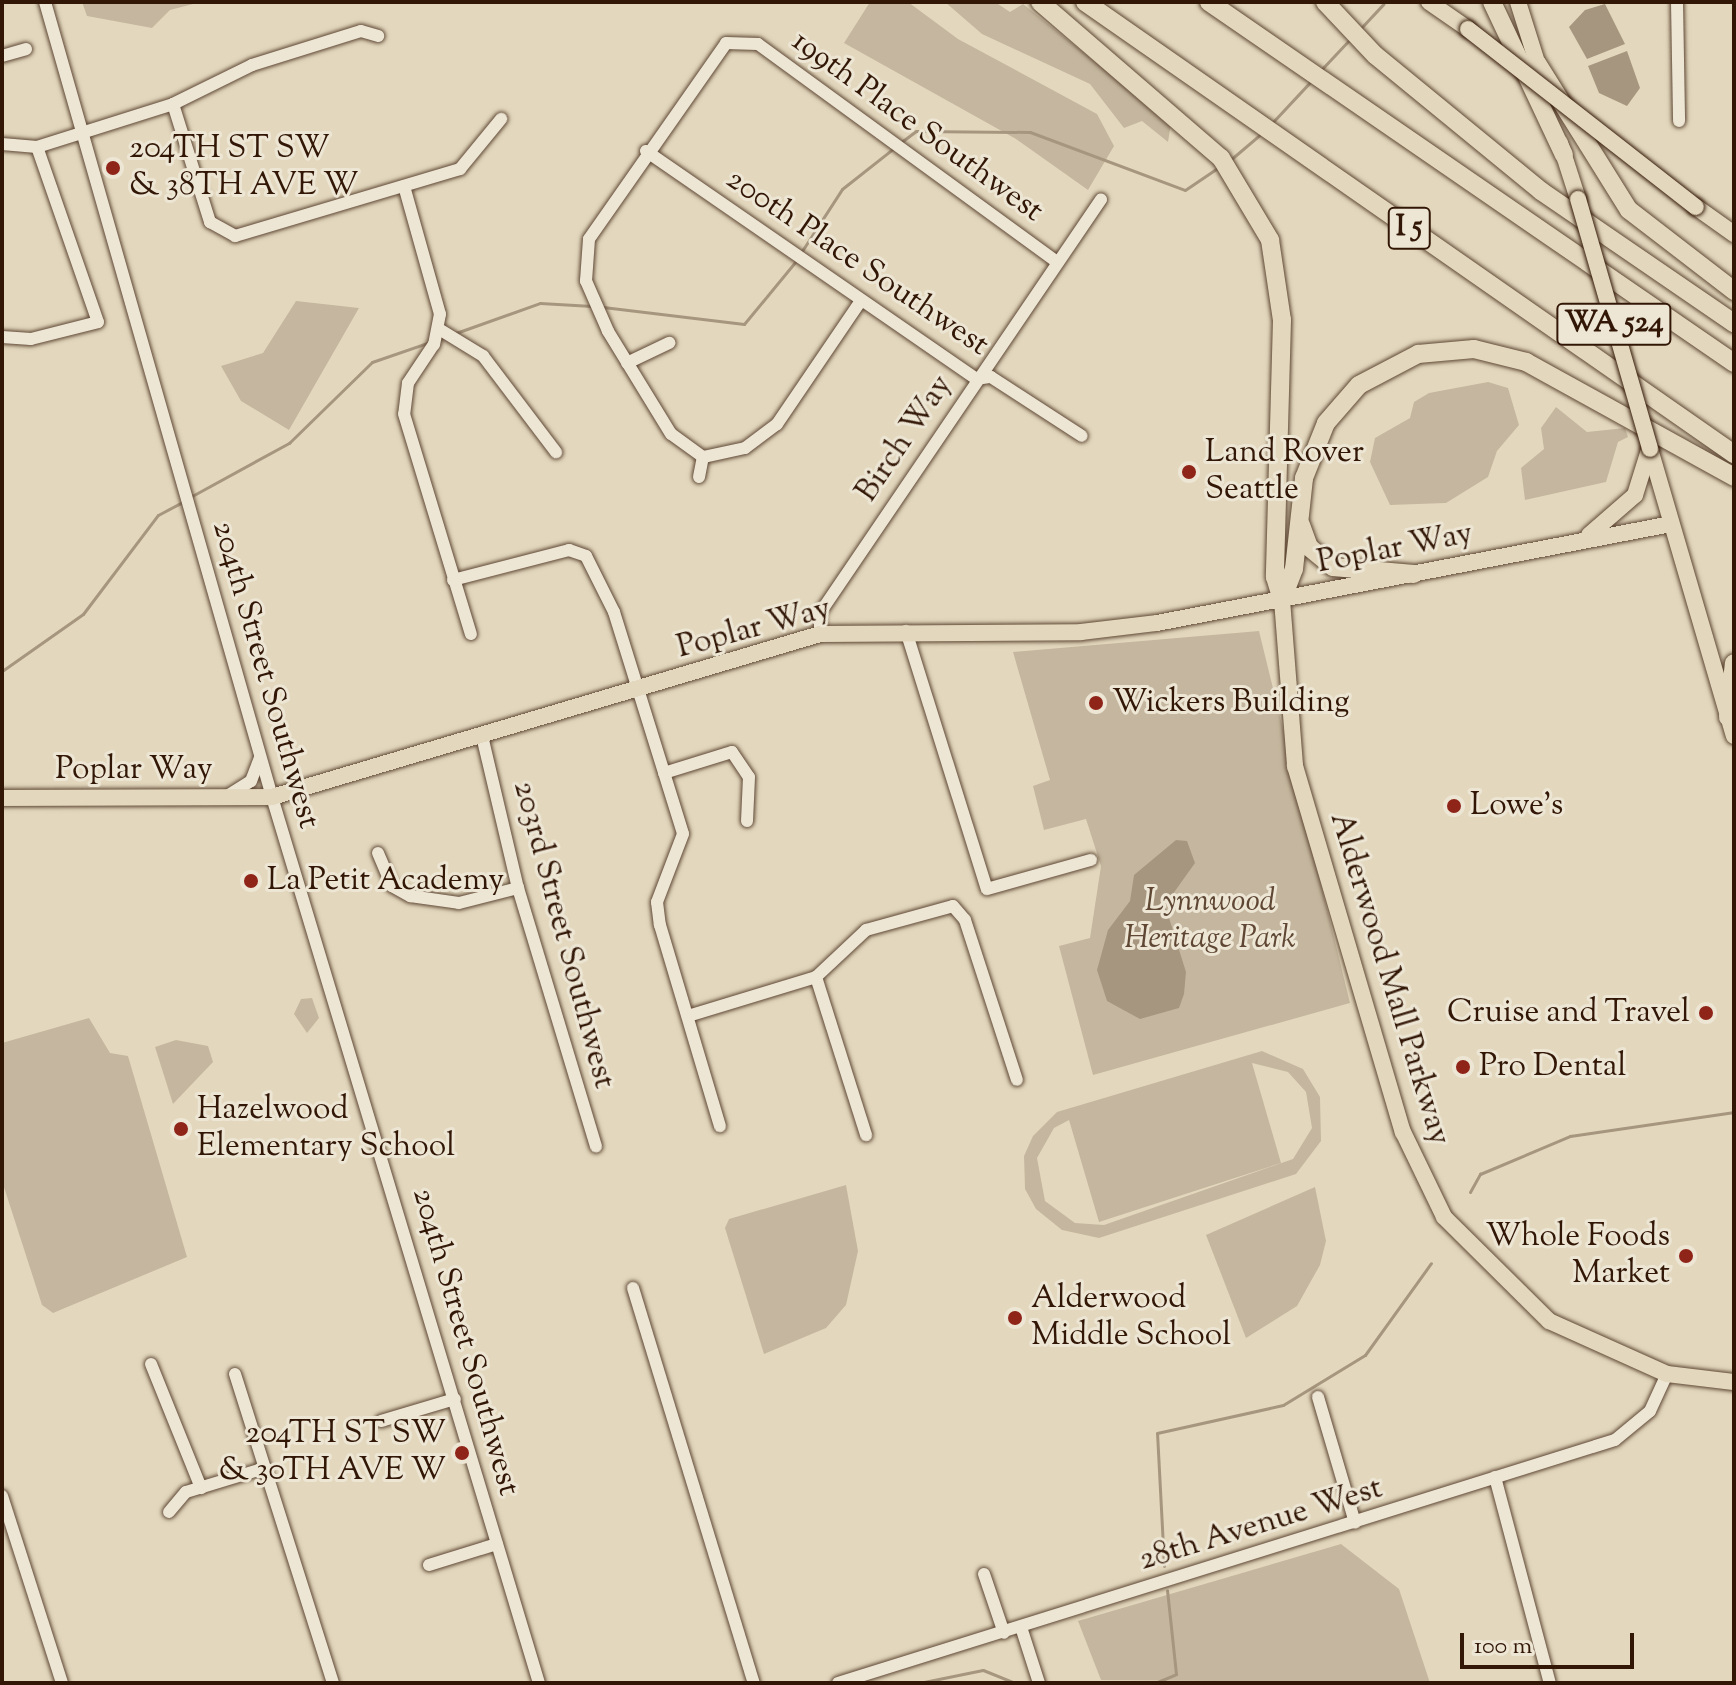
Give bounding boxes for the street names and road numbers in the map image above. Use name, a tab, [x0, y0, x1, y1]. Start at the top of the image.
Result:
street label: 199th Place Southwest	[784, 23, 1050, 231]
street label: 200th Place Southwest	[718, 161, 996, 365]
road number: I 5	[1387, 202, 1431, 254]
road number: WA 524	[1556, 298, 1672, 350]
street label: Birch Way	[849, 368, 961, 510]
street label: Poplar Way	[1314, 515, 1476, 583]
street label: 204th Street Southwest	[203, 517, 327, 833]
street label: Poplar Way	[673, 590, 835, 668]
street label: Poplar Way	[55, 751, 213, 789]
street label: 203rd Street Southwest	[503, 777, 623, 1093]
street label: Alderwood Mall Parkway	[1320, 808, 1458, 1150]
street label: 204th Street Southwest	[403, 1184, 527, 1500]
street label: 28th Avenue West	[1135, 1470, 1387, 1580]

